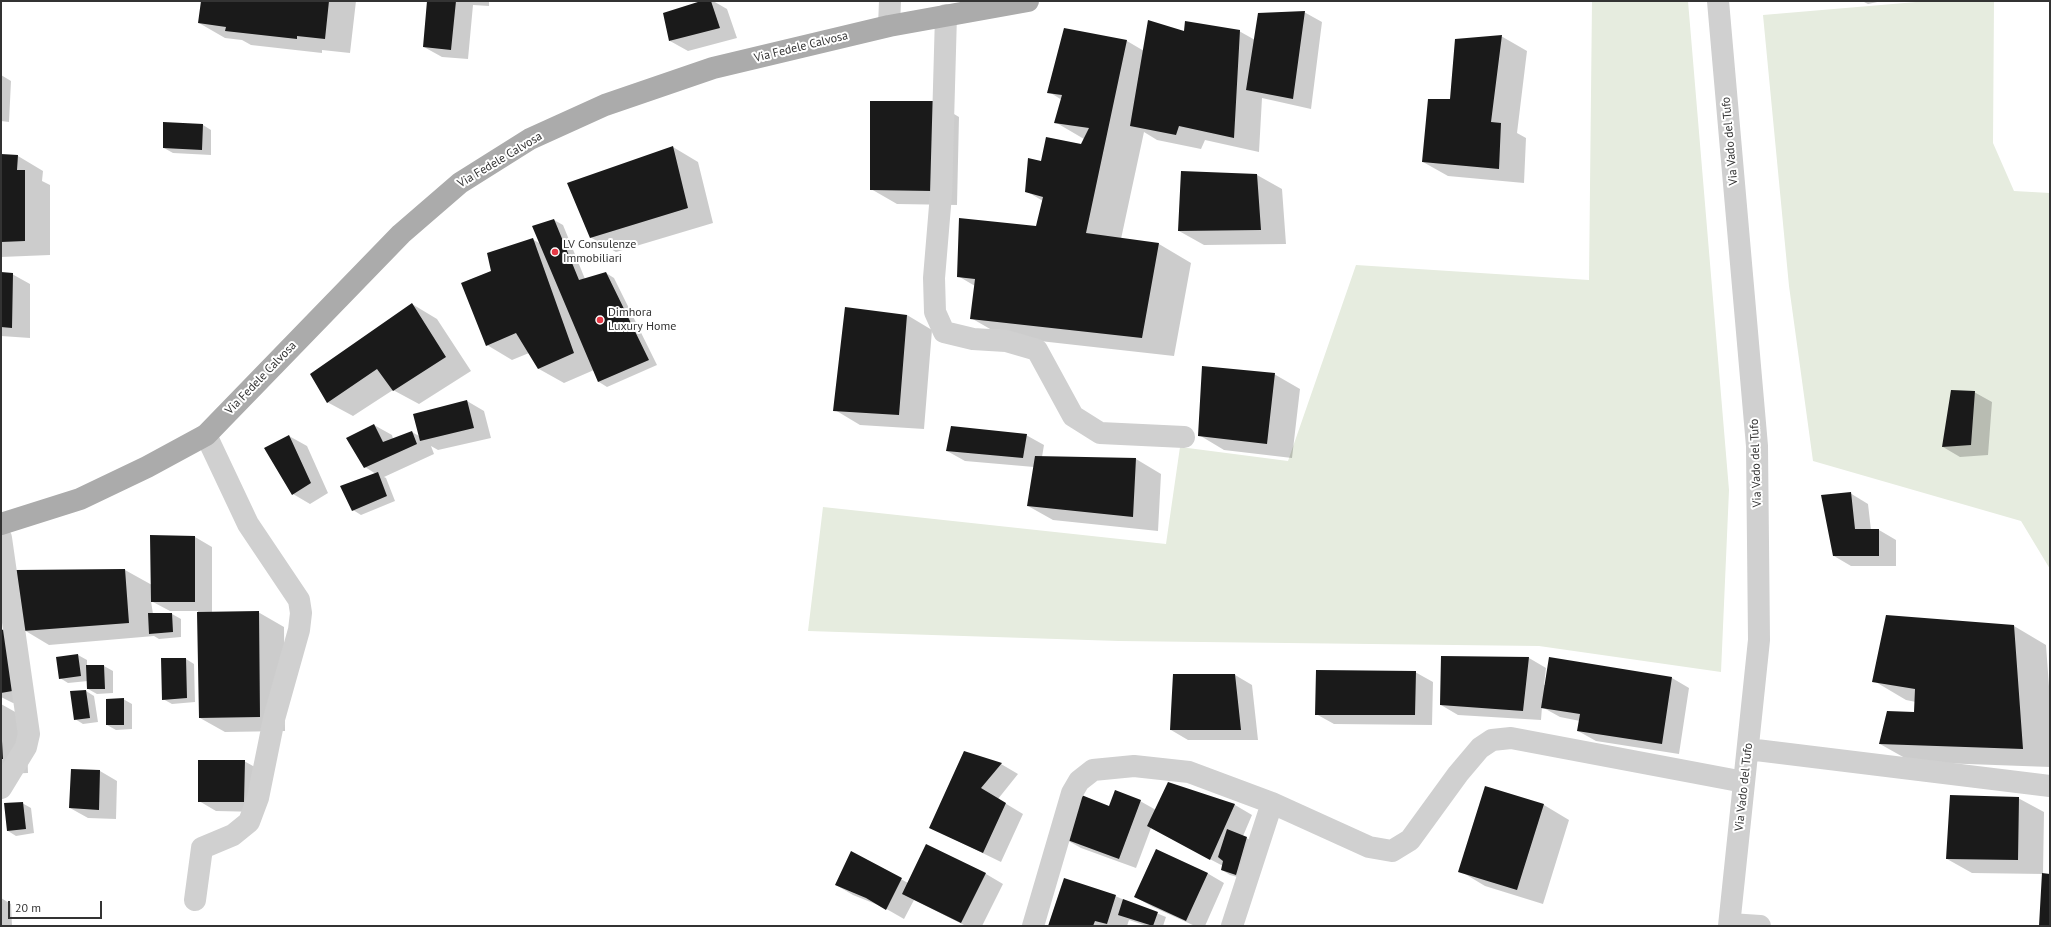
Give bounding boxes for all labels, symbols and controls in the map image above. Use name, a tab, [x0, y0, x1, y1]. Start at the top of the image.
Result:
street label: Via Fedele Calvosa	[753, 28, 849, 66]
street label: Via Vado del Tufo	[1719, 96, 1741, 186]
street label: Via Fedele Calvosa	[455, 129, 545, 191]
place label: LV Consulenze Immobiliari	[563, 238, 636, 266]
marker: LV Consulenze Immobiliari	[550, 247, 560, 257]
place label: Dimhora Luxury Home	[608, 306, 676, 334]
marker: Dimhora Luxury Home	[595, 315, 605, 325]
street label: Via Fedele Calvosa	[222, 338, 300, 418]
street label: Via Vado del Tufo	[1747, 418, 1765, 508]
street label: Via Vado del Tufo	[1732, 742, 1756, 832]
scale bar	[10, 893, 104, 919]
text: 20 m	[15, 900, 41, 915]

